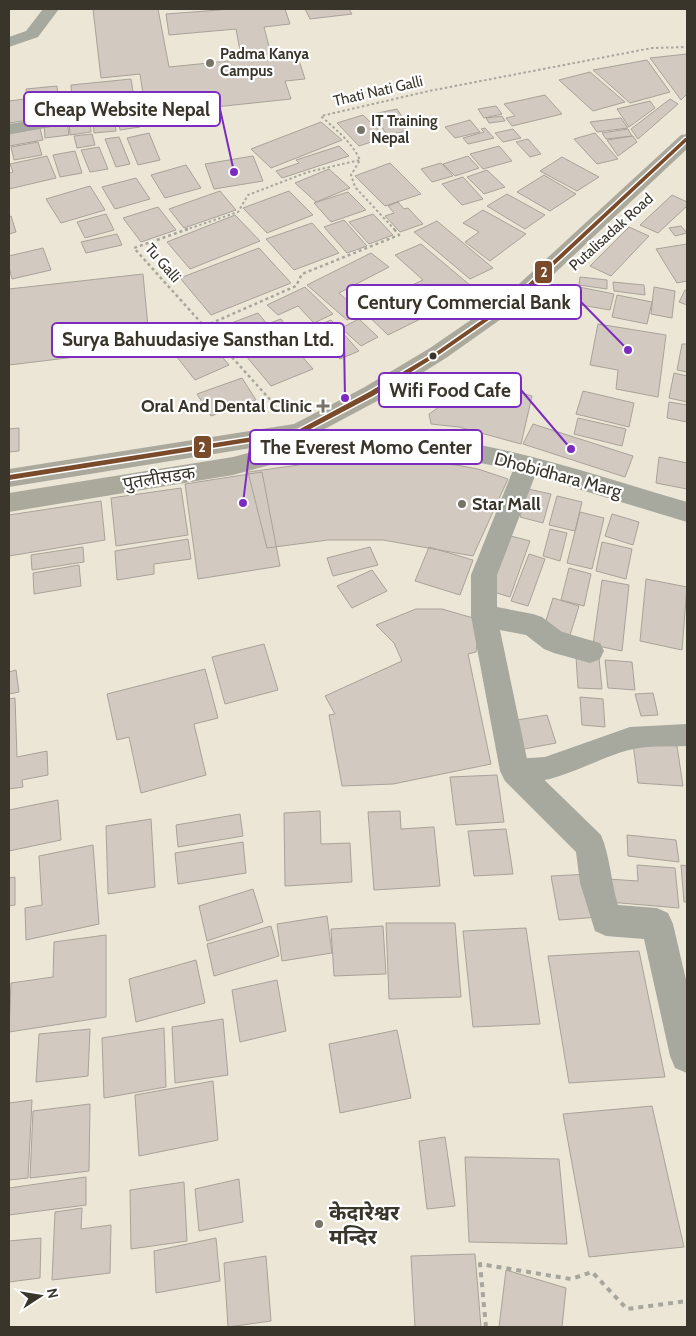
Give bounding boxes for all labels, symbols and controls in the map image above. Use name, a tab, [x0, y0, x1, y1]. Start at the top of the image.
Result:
place label: Padma Kanya Campus	[220, 45, 309, 80]
marker: Padma Kanya Campus	[204, 57, 216, 69]
street label: Thati Nati Galli	[331, 72, 425, 110]
callout: Cheap Website Nepal	[24, 92, 220, 126]
text: Cheap Website Nepal	[34, 98, 210, 121]
place label: IT Training Nepal	[371, 112, 438, 147]
marker: IT Training Nepal	[355, 124, 367, 136]
street label: Putalisadak Road	[565, 190, 657, 274]
street label: Tu Galli	[141, 240, 185, 286]
line badge: 2	[534, 260, 553, 284]
text: 2	[540, 263, 548, 281]
callout: Century Commercial Bank	[347, 285, 581, 319]
text: Century Commercial Bank	[357, 291, 571, 314]
callout: Surya Bahuudasiye Sansthan Ltd.	[52, 323, 344, 357]
text: Surya Bahuudasiye Sansthan Ltd.	[62, 328, 334, 351]
unlabelled marker	[428, 351, 438, 361]
callout: Wifi Food Cafe	[379, 373, 521, 407]
text: Wifi Food Cafe	[389, 379, 511, 402]
place label: Oral And Dental Clinic	[141, 395, 312, 417]
marker: Oral And Dental Clinic	[316, 399, 330, 413]
callout: The Everest Momo Center	[250, 430, 482, 464]
line badge: 2	[193, 435, 212, 459]
text: The Everest Momo Center	[260, 436, 473, 459]
text: 2	[198, 438, 206, 456]
street label: Dhobidhara Marg	[492, 447, 625, 503]
street label: पुतलीसडक	[121, 461, 198, 496]
place label: Star Mall	[472, 493, 541, 515]
marker: Star Mall	[456, 498, 468, 510]
place label: केदारेश्वर मन्दिर	[329, 1200, 400, 1249]
marker: केदारेश्वर मन्दिर	[313, 1218, 325, 1230]
north arrow	[15, 1271, 65, 1321]
text: N	[43, 1287, 63, 1300]

